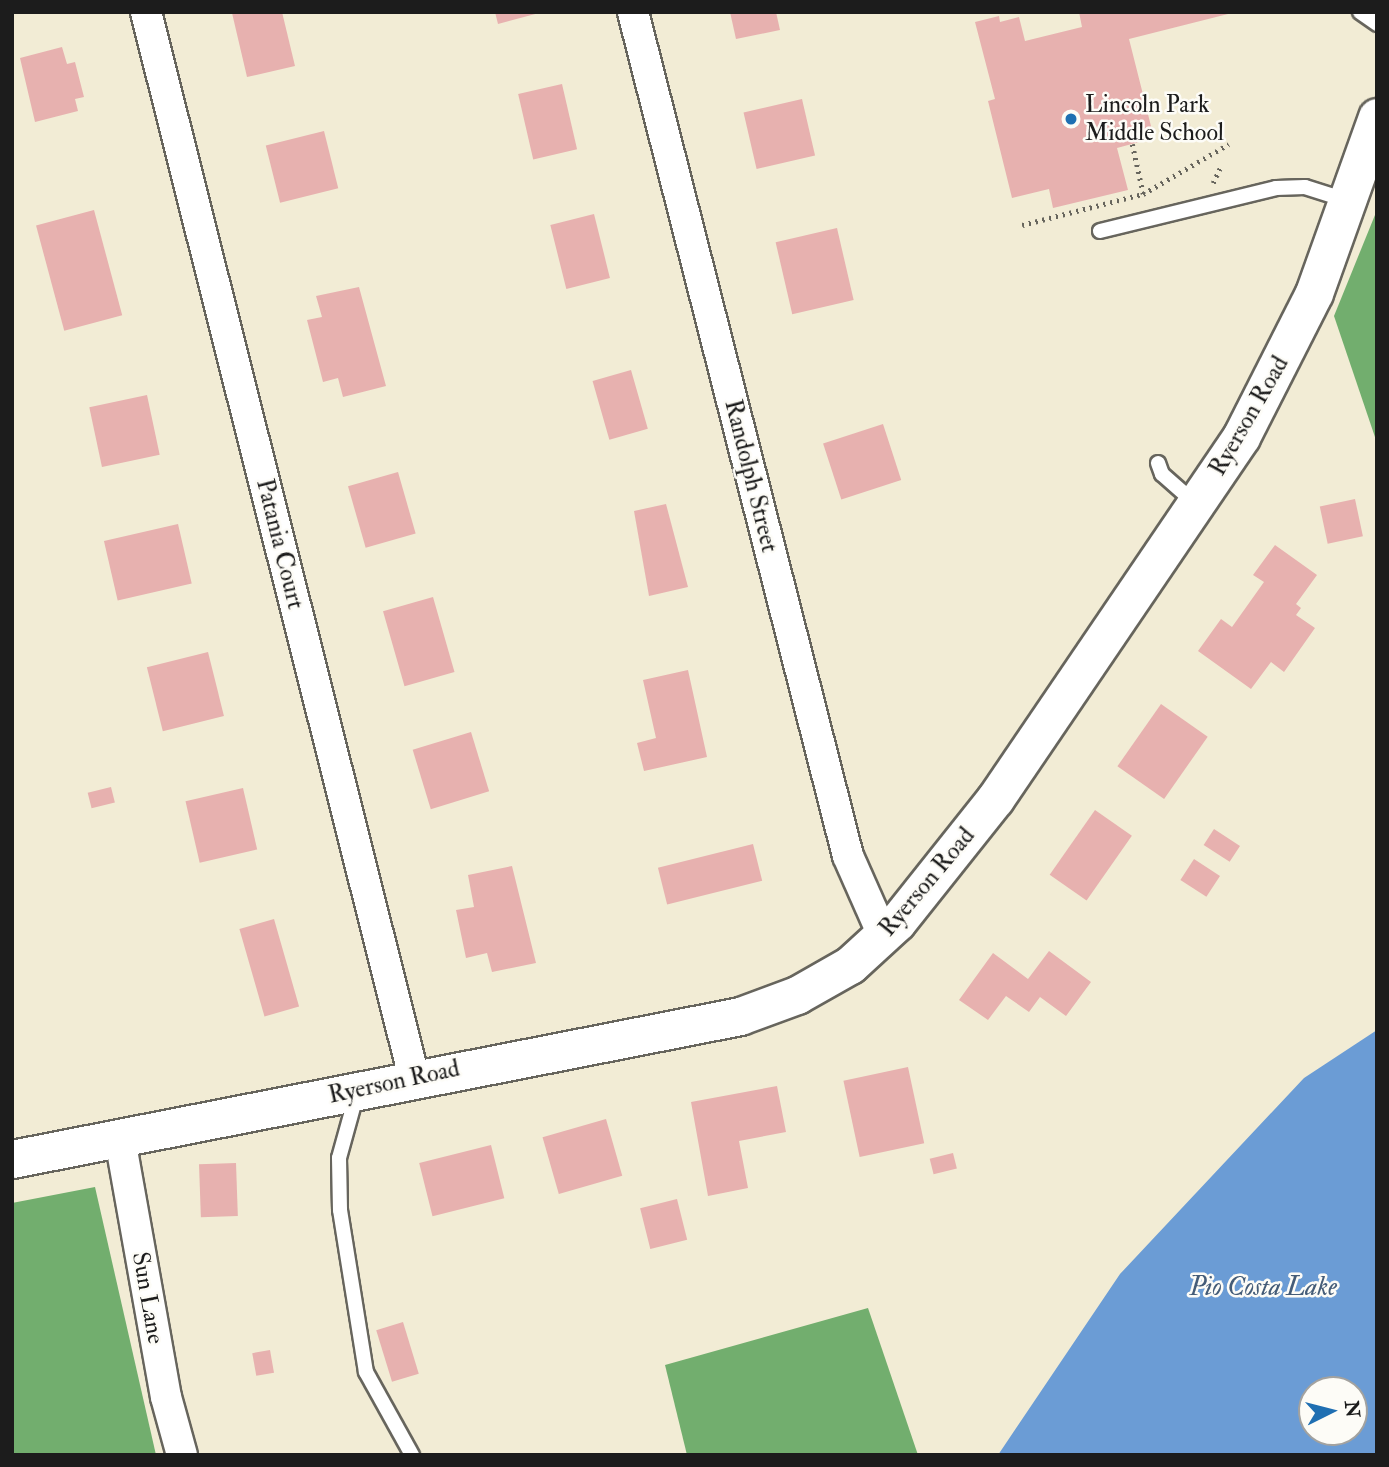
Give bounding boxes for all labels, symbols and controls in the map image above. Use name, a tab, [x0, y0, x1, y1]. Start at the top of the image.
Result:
place label: Lincoln Park Middle School	[1085, 91, 1224, 147]
marker: Lincoln Park Middle School	[1063, 111, 1079, 127]
street label: Ryerson Road	[1203, 351, 1295, 481]
street label: Randolph Street	[718, 397, 784, 555]
street label: Patania Court	[250, 476, 310, 612]
street label: Ryerson Road	[873, 822, 981, 942]
street label: Ryerson Road	[326, 1054, 462, 1110]
street label: Sun Lane	[126, 1250, 170, 1346]
water label: Pio Costa Lake	[1189, 1272, 1337, 1304]
north arrow	[1298, 1376, 1368, 1446]
text: N	[1339, 1399, 1365, 1419]

